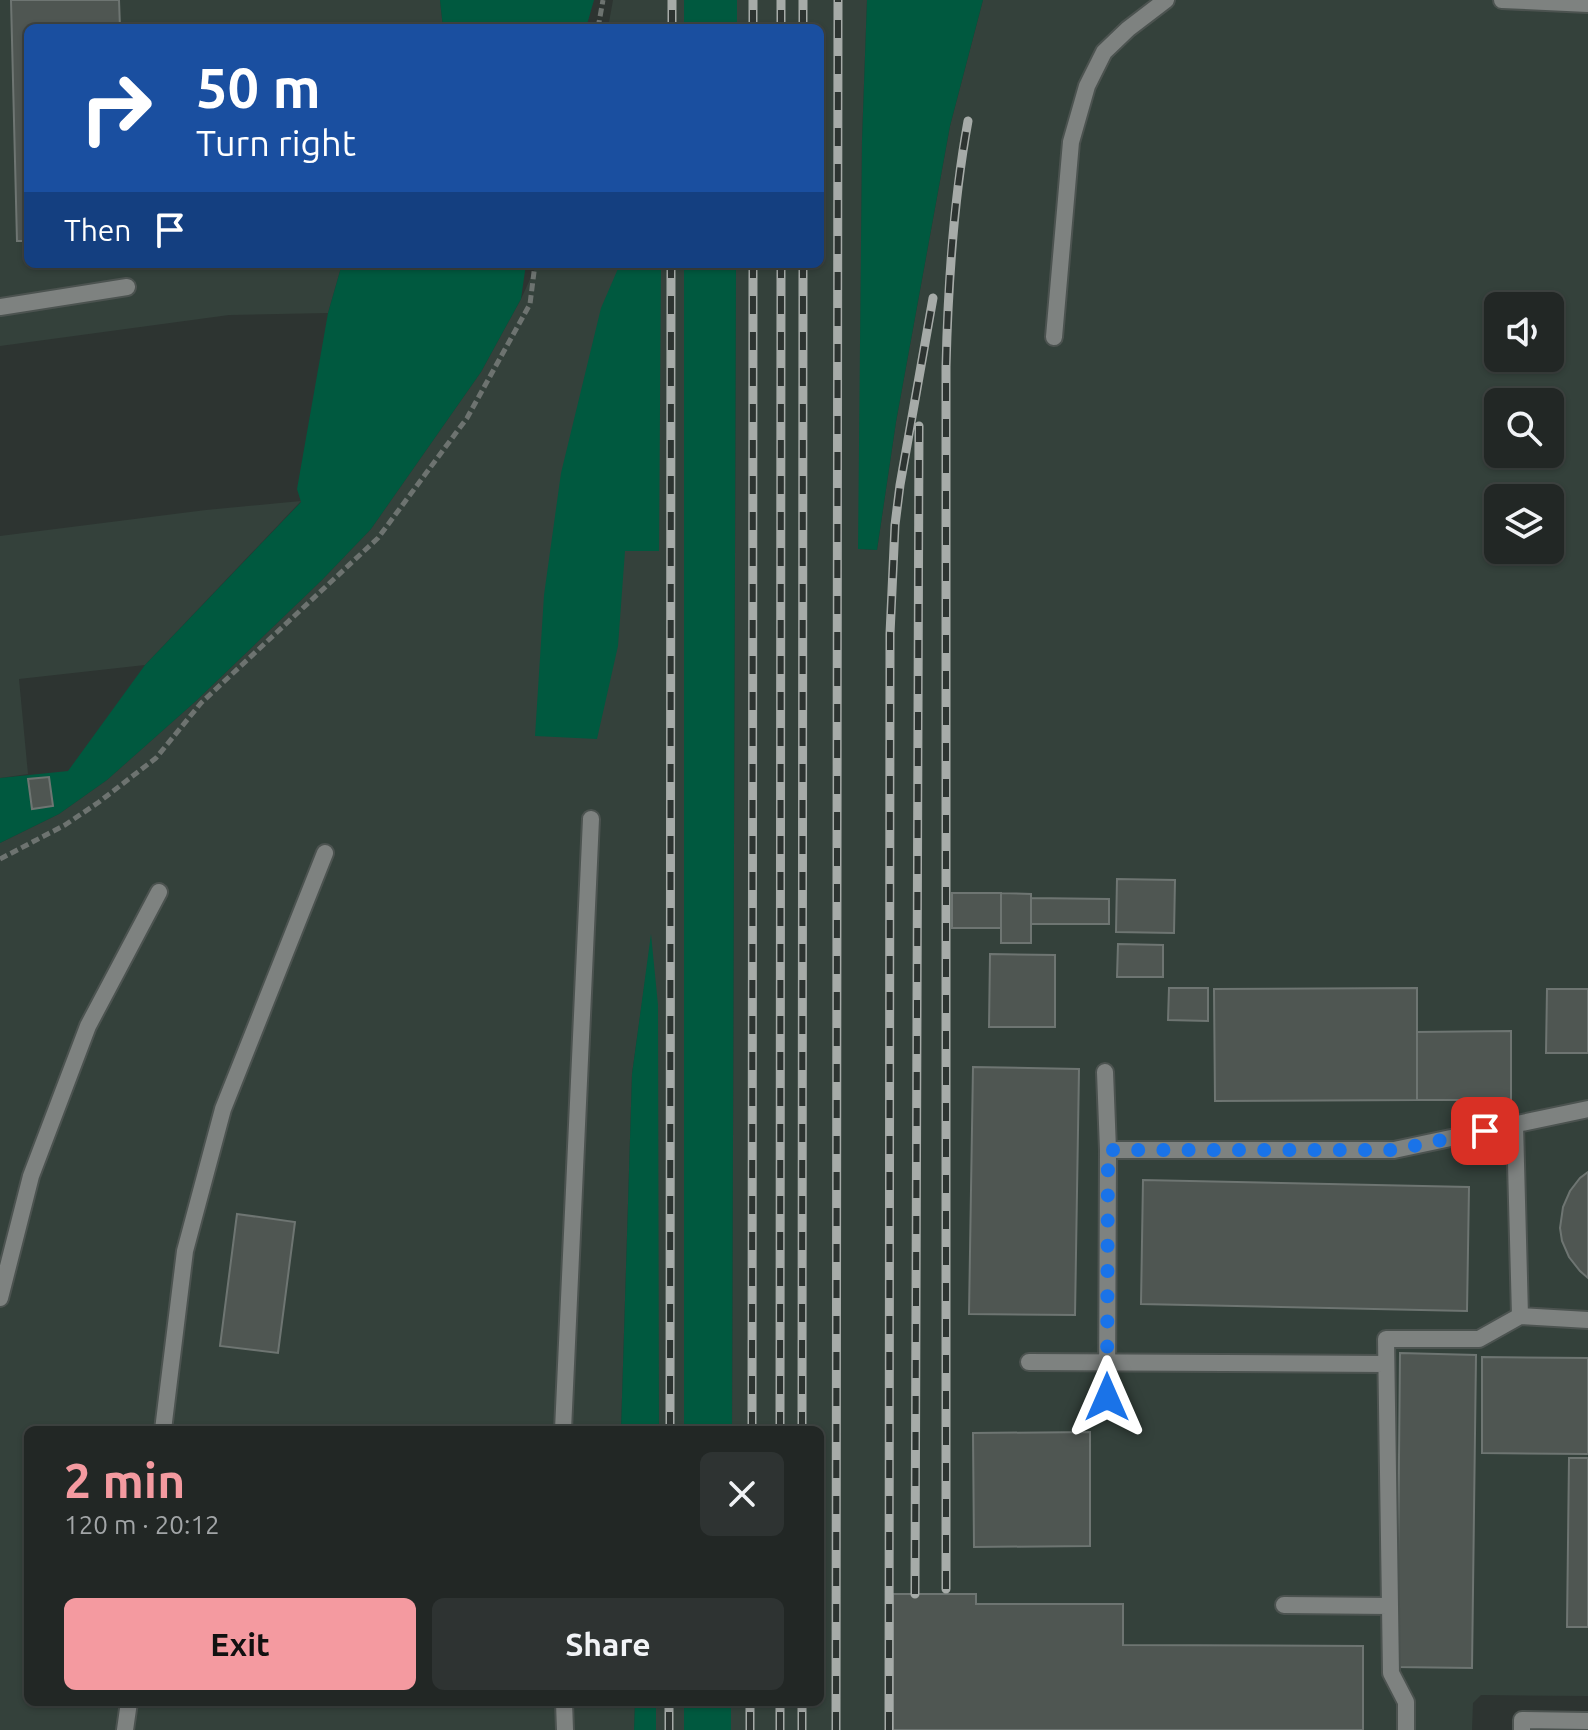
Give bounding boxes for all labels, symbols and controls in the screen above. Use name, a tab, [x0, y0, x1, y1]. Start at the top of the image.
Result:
icon: right	[64, 56, 168, 160]
text: 50 m	[196, 56, 321, 119]
text: Turn right	[196, 122, 356, 163]
icon: arrive	[148, 208, 192, 252]
text: Then	[64, 213, 132, 247]
map controls	[1484, 292, 1564, 564]
button: sound	[1484, 292, 1564, 372]
button: search	[1484, 388, 1564, 468]
button: layers	[1484, 484, 1564, 564]
pin	[1451, 1097, 1519, 1165]
icon: arrive	[1463, 1109, 1507, 1153]
position arrow	[1065, 1355, 1149, 1439]
button: close	[700, 1452, 784, 1536]
text: 2 min	[64, 1453, 185, 1507]
text: 120 m · 20:12	[64, 1510, 220, 1539]
button: Exit	[64, 1598, 416, 1690]
button: Share	[432, 1598, 784, 1690]

